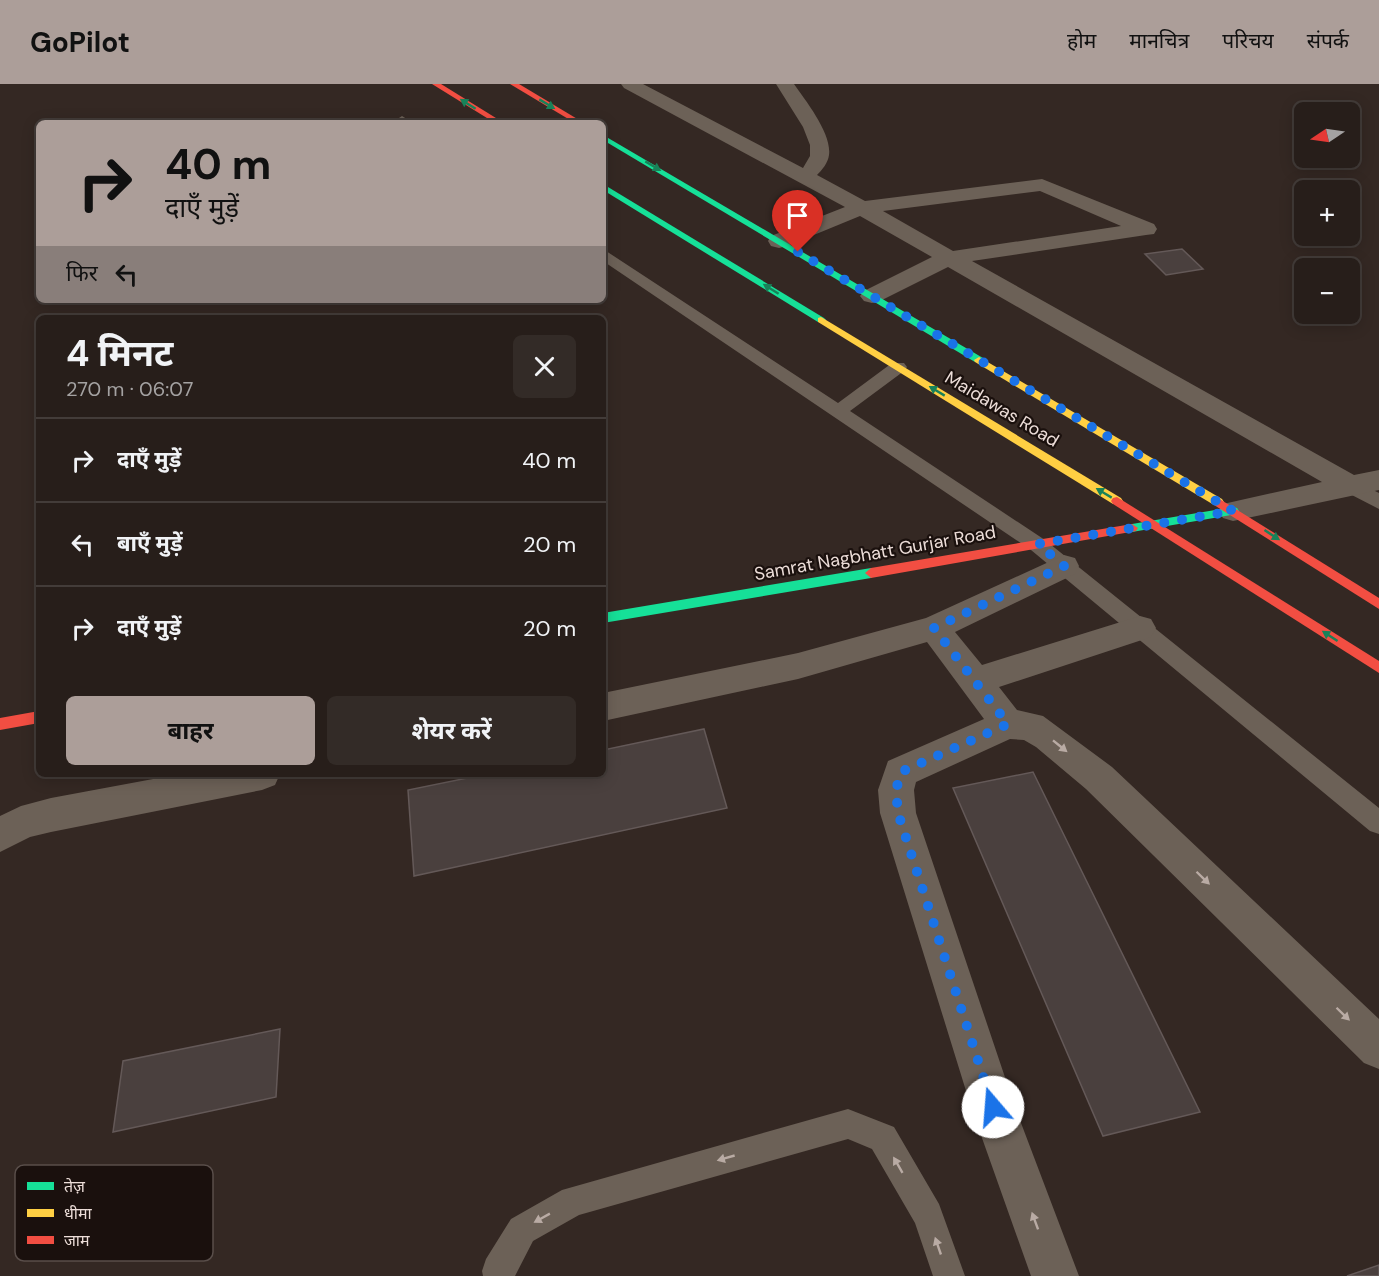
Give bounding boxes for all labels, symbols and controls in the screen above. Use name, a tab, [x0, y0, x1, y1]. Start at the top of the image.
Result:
text: GoPilot	[30, 24, 130, 61]
text: होम	[1067, 27, 1096, 55]
text: मानचित्र	[1129, 27, 1189, 55]
text: परिचय	[1222, 27, 1274, 55]
text: संपर्क	[1307, 27, 1349, 55]
one-way arrow	[460, 98, 476, 109]
one-way arrow	[539, 98, 555, 109]
north arrow	[1294, 102, 1360, 168]
map controls	[1294, 102, 1360, 324]
text: 40 m	[165, 137, 271, 192]
icon: right	[66, 144, 144, 222]
one-way arrow	[645, 161, 661, 172]
button: +	[1294, 180, 1360, 246]
text: दाएँ मुड़ें	[165, 190, 239, 225]
pin	[772, 190, 823, 252]
icon: arrive	[781, 199, 814, 232]
icon: left	[110, 258, 143, 291]
button: −	[1294, 258, 1360, 324]
text: फिर	[66, 259, 98, 288]
one-way arrow	[763, 284, 779, 295]
text: 4 मिनट	[66, 330, 173, 377]
button: close	[513, 335, 576, 398]
street label: Maidawas Road	[940, 365, 1064, 453]
text: 270 m · 06:07	[66, 376, 193, 402]
one-way arrow	[929, 386, 945, 397]
icon: right	[66, 444, 99, 477]
text: दाएँ मुड़ें	[117, 445, 181, 474]
text: 40 m	[522, 446, 576, 475]
one-way arrow	[1096, 487, 1112, 498]
street label: Samrat Nagbhatt Gurjar Road	[752, 520, 998, 586]
icon: left	[66, 528, 99, 561]
text: बाएँ मुड़ें	[117, 529, 183, 558]
text: 20 m	[523, 530, 576, 559]
one-way arrow	[1263, 530, 1280, 541]
icon: right	[66, 612, 99, 645]
text: दाएँ मुड़ें	[117, 613, 181, 642]
text: 20 m	[523, 614, 576, 643]
one-way arrow	[1322, 631, 1338, 642]
button: बाहर	[66, 696, 315, 765]
button: शेयर करें	[327, 696, 576, 765]
one-way arrow	[1052, 739, 1067, 752]
one-way arrow	[1195, 871, 1209, 885]
one-way arrow	[1336, 1007, 1351, 1021]
position arrow	[961, 1075, 1025, 1139]
one-way arrow	[717, 1154, 735, 1163]
one-way arrow	[893, 1157, 904, 1173]
legend	[15, 1165, 213, 1261]
text: तेज़	[64, 1176, 86, 1197]
text: धीमा	[64, 1203, 93, 1224]
one-way arrow	[1030, 1212, 1039, 1230]
one-way arrow	[533, 1213, 550, 1223]
text: जाम	[64, 1230, 90, 1251]
one-way arrow	[933, 1237, 943, 1255]

